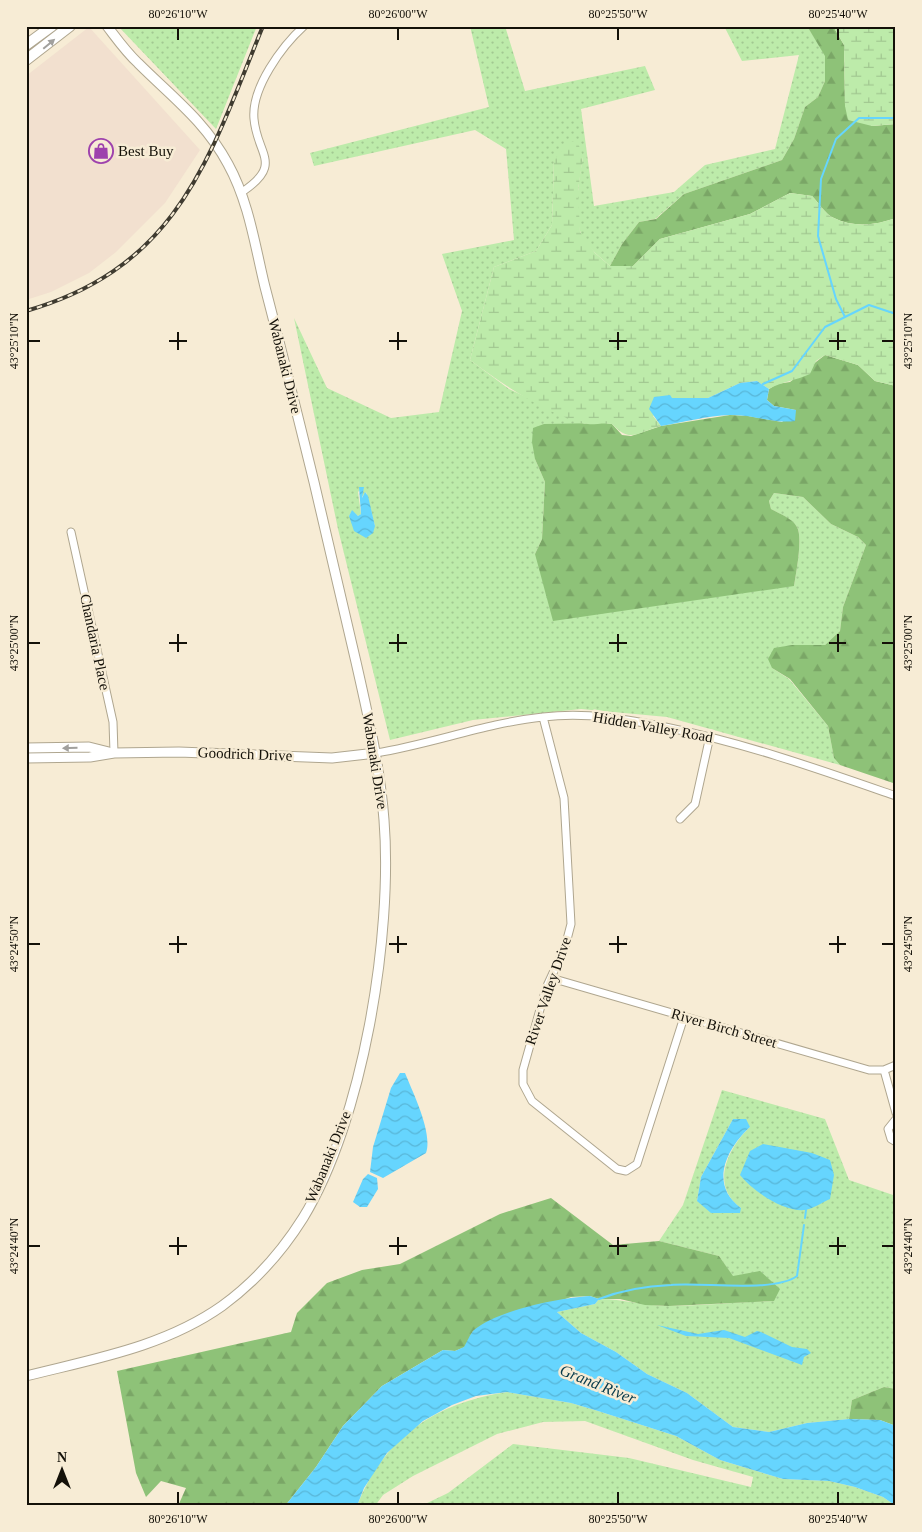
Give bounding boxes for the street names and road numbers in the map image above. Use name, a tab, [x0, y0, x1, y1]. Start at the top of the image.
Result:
street label: Wabanaki Drive	[265, 317, 305, 416]
street label: Chandaria Place	[77, 592, 113, 692]
street label: Hidden Valley Road	[592, 709, 715, 746]
street label: Wabanaki Drive	[359, 712, 391, 811]
street label: Goodrich Drive	[197, 744, 293, 764]
street label: River Valley Drive	[522, 935, 574, 1047]
street label: River Birch Street	[669, 1005, 779, 1051]
street label: Wabanaki Drive	[302, 1108, 354, 1205]

